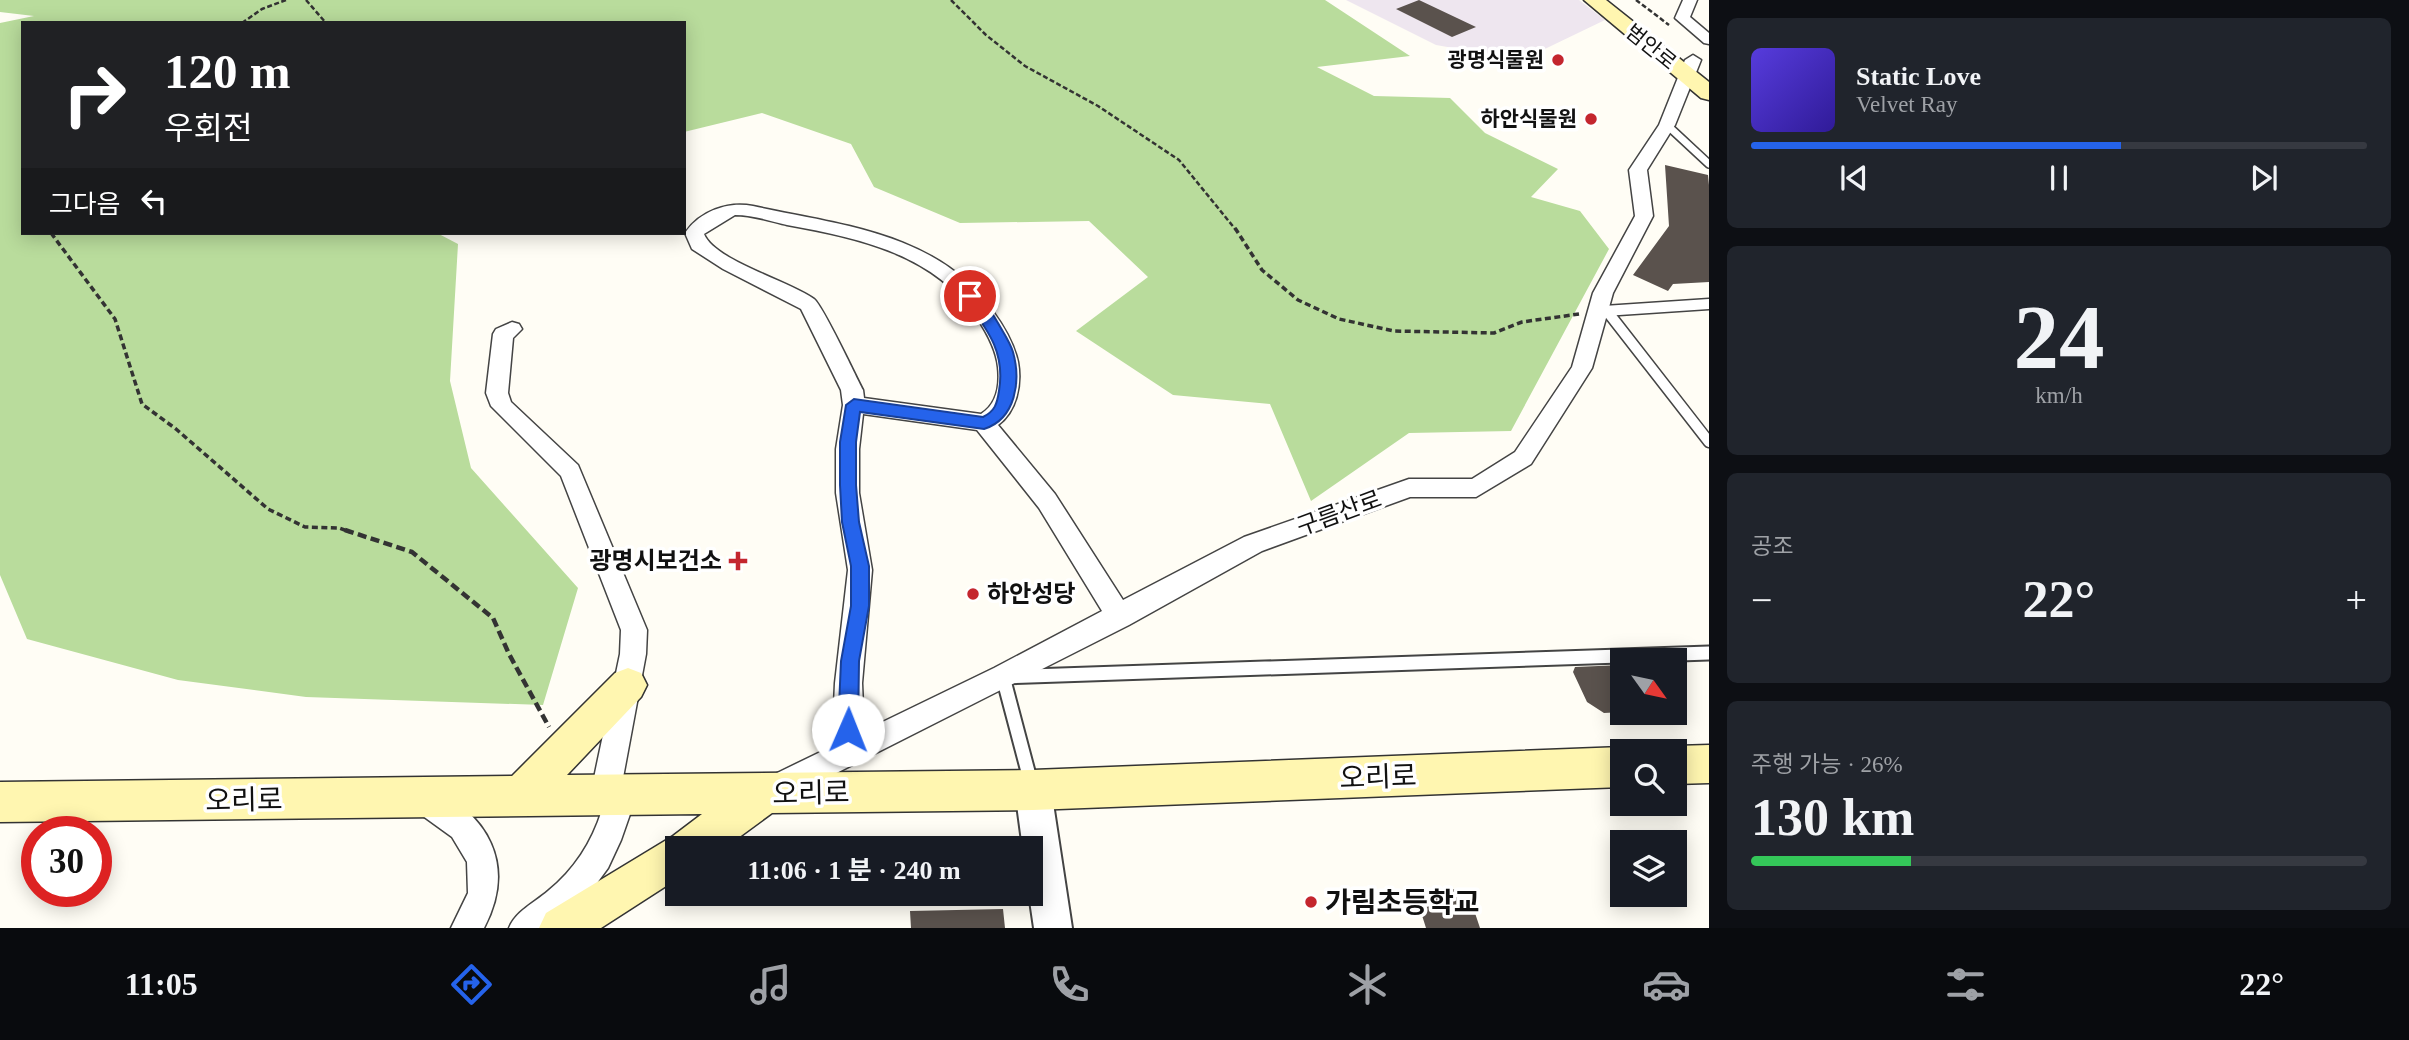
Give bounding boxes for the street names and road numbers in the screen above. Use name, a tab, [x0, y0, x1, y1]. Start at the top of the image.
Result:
street label: 범안로	[1621, 19, 1681, 75]
street label: 구름산로	[1293, 486, 1385, 540]
street label: 오리로	[1339, 760, 1417, 794]
street label: 오리로	[772, 777, 850, 809]
street label: 오리로	[205, 784, 283, 816]

